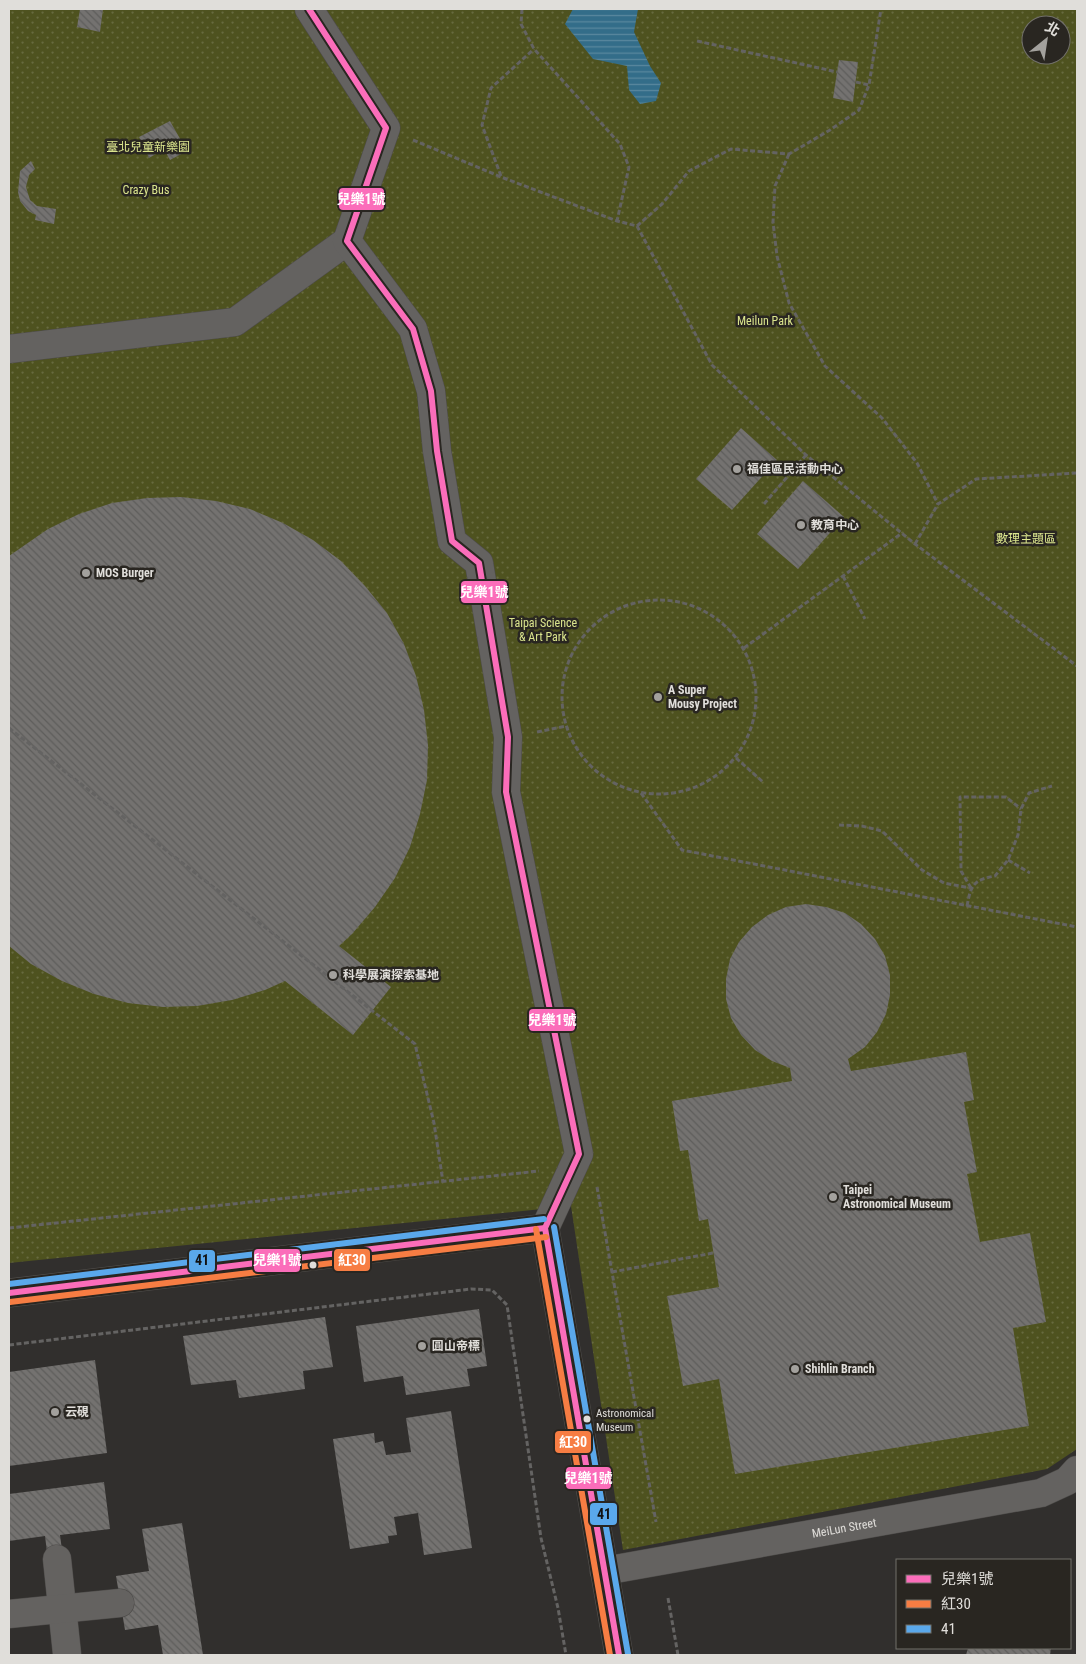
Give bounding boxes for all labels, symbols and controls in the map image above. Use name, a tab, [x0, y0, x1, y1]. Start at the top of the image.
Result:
north arrow	[1021, 15, 1071, 65]
text: 北	[1042, 18, 1063, 39]
park label: 臺北兒童新樂園	[106, 140, 190, 154]
park label: Crazy Bus	[123, 183, 169, 197]
line badge: 兒樂1號	[338, 187, 385, 211]
text: 兒樂1號	[336, 191, 386, 207]
park label: Meilun Park	[737, 314, 794, 328]
place label: 福佳區民活動中心	[747, 462, 843, 476]
marker: 福佳區民活動中心	[731, 463, 743, 475]
place label: 教育中心	[811, 518, 859, 532]
marker: 教育中心	[795, 519, 807, 531]
park label: 數理主題區	[996, 532, 1056, 546]
place label: MOS Burger	[96, 566, 154, 580]
marker: MOS Burger	[80, 567, 92, 579]
line badge: 兒樂1號	[460, 580, 508, 604]
text: 兒樂1號	[459, 584, 509, 600]
park label: Taipai Science & Art Park	[509, 616, 578, 644]
place label: A Super Mousy Project	[668, 683, 737, 711]
marker: A Super Mousy Project	[652, 691, 664, 703]
place label: 科學展演探索基地	[343, 968, 439, 982]
marker: 科學展演探索基地	[327, 969, 339, 981]
line badge: 兒樂1號	[528, 1008, 576, 1032]
text: 兒樂1號	[527, 1012, 577, 1028]
place label: Taipei Astronomical Museum	[843, 1183, 951, 1211]
marker: Taipei Astronomical Museum	[827, 1191, 839, 1203]
line badge: 兒樂1號	[253, 1248, 301, 1273]
line badge: 紅30	[333, 1248, 371, 1272]
line badge: 41	[188, 1249, 216, 1273]
text: 41	[195, 1252, 209, 1268]
text: 兒樂1號	[252, 1252, 302, 1268]
text: 紅30	[338, 1252, 366, 1268]
unlabelled marker	[308, 1260, 318, 1270]
place label: 圓山帝標	[432, 1339, 480, 1353]
marker: 圓山帝標	[416, 1340, 428, 1352]
place label: Shihlin Branch	[805, 1362, 875, 1376]
marker: Shihlin Branch	[789, 1363, 801, 1375]
place label: 云硯	[65, 1405, 89, 1419]
marker: 云硯	[49, 1406, 61, 1418]
place label: Astronomical Museum	[596, 1407, 654, 1434]
marker: Astronomical Museum	[582, 1414, 592, 1424]
line badge: 紅30	[554, 1430, 592, 1454]
text: 紅30	[559, 1434, 587, 1450]
line badge: 兒樂1號	[565, 1466, 612, 1490]
text: 兒樂1號	[563, 1470, 613, 1486]
line badge: 41	[589, 1502, 618, 1526]
text: 41	[597, 1506, 611, 1522]
street label: MeiLun Street	[811, 1515, 878, 1541]
legend	[896, 1559, 1071, 1649]
text: 兒樂1號	[941, 1570, 993, 1588]
text: 紅30	[941, 1595, 971, 1613]
text: 41	[941, 1620, 956, 1638]

